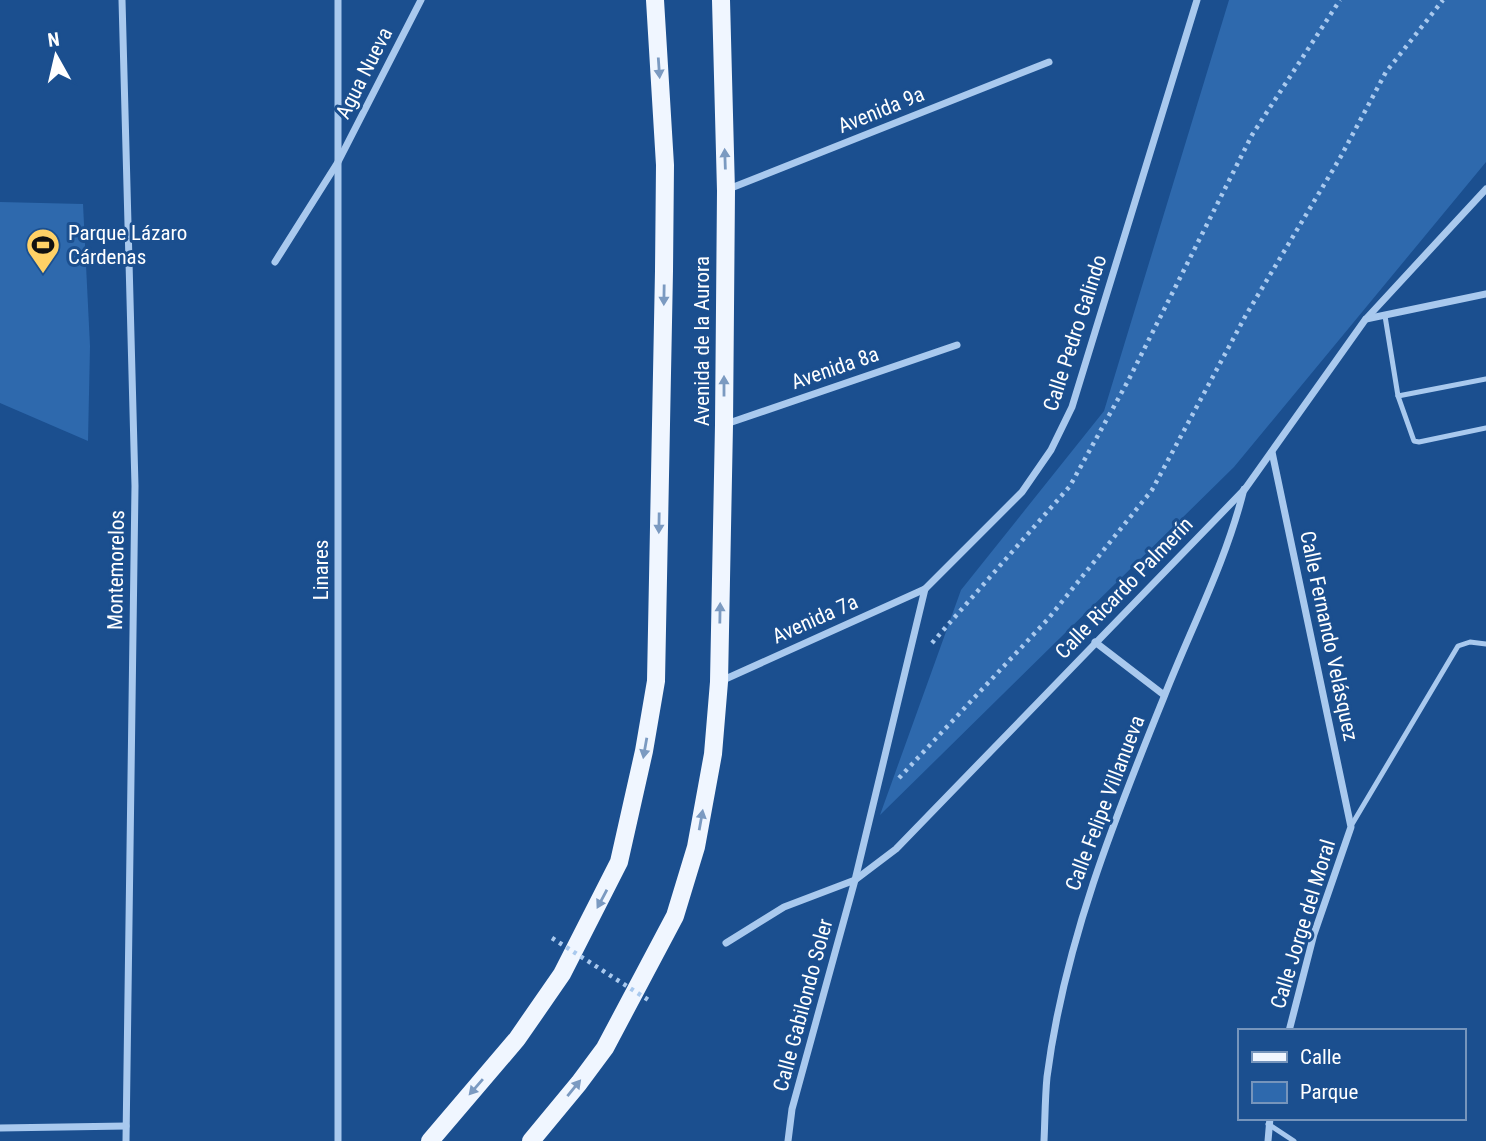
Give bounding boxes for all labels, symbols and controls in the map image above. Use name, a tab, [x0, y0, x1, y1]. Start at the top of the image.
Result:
north arrow	[21, 21, 91, 91]
street label: Agua Nueva	[331, 23, 397, 123]
text: N	[46, 27, 61, 52]
one-way arrow	[654, 57, 665, 79]
street label: Avenida 9a	[834, 82, 928, 138]
one-way arrow	[719, 147, 730, 169]
place label: Parque Lázaro Cárdenas	[68, 221, 187, 269]
sports icon: Parque Lázaro Cárdenas	[24, 226, 62, 275]
street label: Calle Pedro Galindo	[1038, 252, 1112, 414]
street label: Avenida de la Aurora	[690, 256, 714, 426]
one-way arrow	[658, 285, 669, 307]
street label: Avenida 8a	[788, 342, 882, 394]
one-way arrow	[718, 375, 730, 397]
street label: Montemorelos	[103, 510, 129, 630]
one-way arrow	[653, 512, 665, 534]
street label: Calle Ricardo Palmerín	[1050, 512, 1198, 664]
street label: Calle Fernando Velásquez	[1295, 529, 1363, 743]
street label: Linares	[309, 540, 333, 600]
street label: Avenida 7a	[769, 590, 861, 648]
one-way arrow	[714, 602, 726, 624]
street label: Calle Felipe Villanueva	[1060, 712, 1150, 894]
one-way arrow	[639, 737, 650, 759]
one-way arrow	[696, 809, 707, 831]
street label: Calle Jorge del Moral	[1266, 837, 1340, 1011]
one-way arrow	[596, 889, 608, 909]
street label: Calle Gabilondo Soler	[768, 916, 838, 1094]
legend	[1238, 1029, 1465, 1120]
text: Calle	[1300, 1045, 1342, 1069]
one-way arrow	[468, 1078, 484, 1096]
one-way arrow	[566, 1080, 581, 1097]
text: Parque	[1300, 1080, 1358, 1104]

